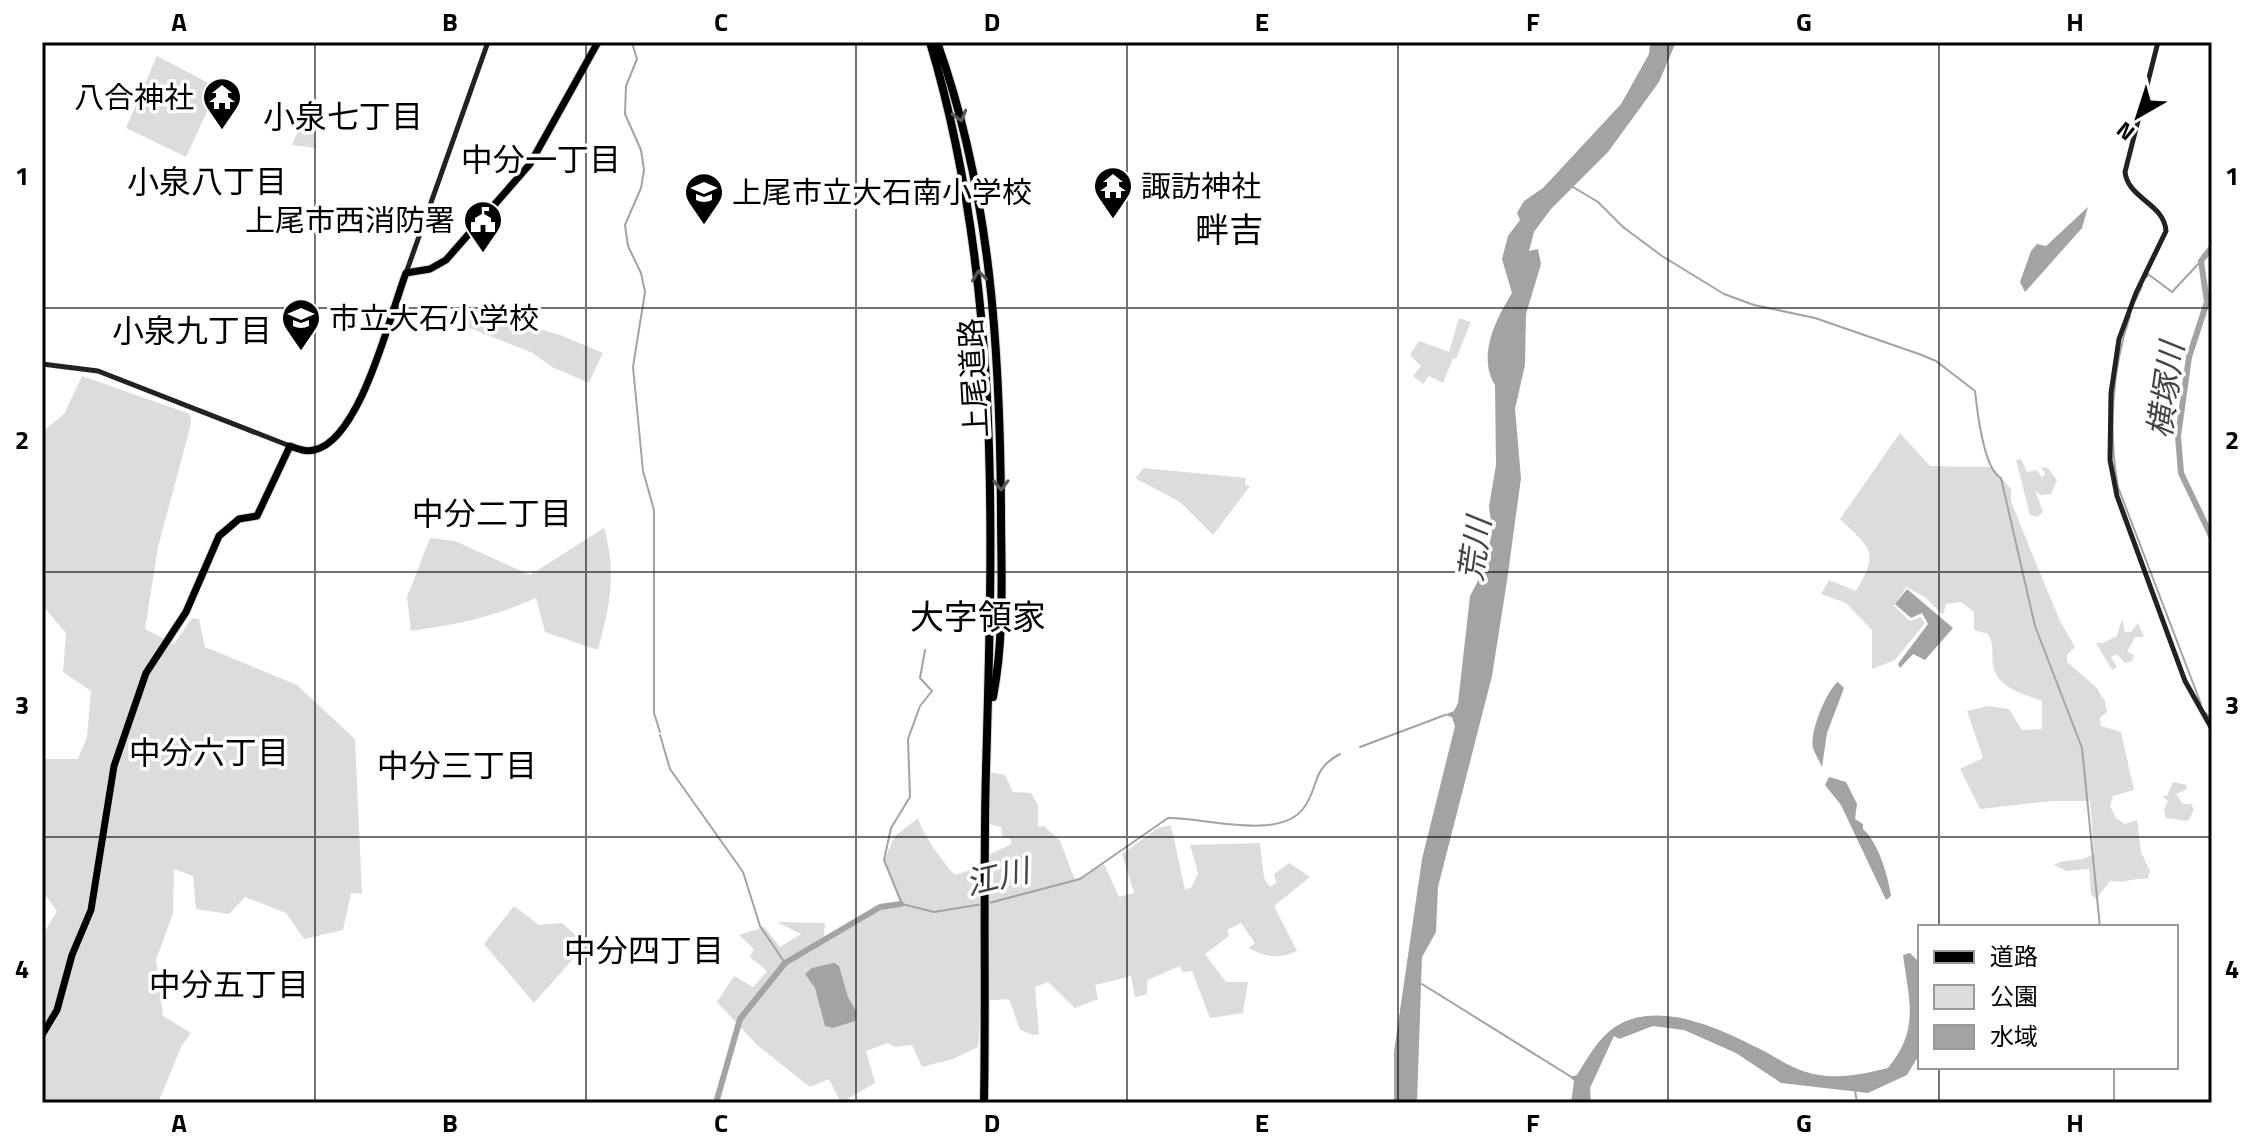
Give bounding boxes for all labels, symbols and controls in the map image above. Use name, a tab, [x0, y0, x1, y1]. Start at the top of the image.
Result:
text: A	[171, 2, 187, 41]
text: B	[442, 2, 458, 41]
text: C	[714, 2, 728, 41]
text: D	[984, 2, 1000, 41]
text: E	[1255, 2, 1269, 41]
text: F	[1526, 2, 1540, 41]
text: G	[1796, 2, 1812, 41]
text: H	[2066, 2, 2084, 41]
place label: 八合神社	[74, 74, 194, 120]
temple icon: 八合神社	[201, 76, 243, 131]
north arrow	[2098, 76, 2178, 156]
district label: 小泉七丁目	[263, 92, 423, 140]
one-way arrow	[951, 109, 968, 123]
text: N	[2109, 114, 2142, 150]
district label: 中分一丁目	[461, 135, 621, 183]
text: 1	[15, 156, 29, 195]
text: 1	[2225, 156, 2239, 195]
district label: 小泉八丁目	[127, 157, 287, 205]
place label: 諏訪神社	[1141, 163, 1261, 209]
temple icon: 諏訪神社	[1092, 165, 1134, 220]
place label: 上尾市立大石南小学校	[732, 169, 1032, 215]
school or university icon: 上尾市立大石南小学校	[683, 171, 725, 226]
place label: 上尾市西消防署	[245, 197, 455, 243]
public building icon: 上尾市西消防署	[462, 199, 504, 254]
district label: 畔吉	[1195, 203, 1263, 255]
one-way arrow	[971, 269, 988, 282]
place label: 市立大石小学校	[329, 295, 539, 341]
school or university icon: 市立大石小学校	[280, 297, 322, 352]
district label: 小泉九丁目	[112, 306, 272, 354]
street label: 上尾道路	[947, 317, 999, 439]
water label: 横塚川	[2135, 336, 2196, 441]
text: 2	[15, 420, 29, 459]
text: 2	[2225, 420, 2239, 459]
one-way arrow	[992, 479, 1010, 492]
district label: 中分二丁目	[412, 489, 572, 537]
water label: 荒川	[1446, 511, 1503, 584]
district label: 大字領家	[910, 590, 1046, 642]
text: 3	[15, 685, 29, 724]
text: 3	[2225, 685, 2239, 724]
district label: 中分六丁目	[129, 728, 289, 776]
district label: 中分三丁目	[377, 741, 537, 789]
water label: 江川	[960, 845, 1036, 907]
legend	[1918, 925, 2178, 1069]
district label: 中分四丁目	[564, 926, 724, 974]
text: 道路	[1990, 938, 2038, 974]
text: 4	[15, 949, 29, 988]
text: 4	[2225, 949, 2239, 988]
district label: 中分五丁目	[149, 960, 309, 1008]
text: 公園	[1990, 978, 2038, 1014]
text: 水域	[1990, 1018, 2038, 1054]
text: A	[171, 1103, 187, 1142]
text: B	[442, 1103, 458, 1142]
text: C	[714, 1103, 728, 1142]
text: D	[984, 1103, 1000, 1142]
text: E	[1255, 1103, 1269, 1142]
text: F	[1526, 1103, 1540, 1142]
text: G	[1796, 1103, 1812, 1142]
text: H	[2066, 1103, 2084, 1142]

